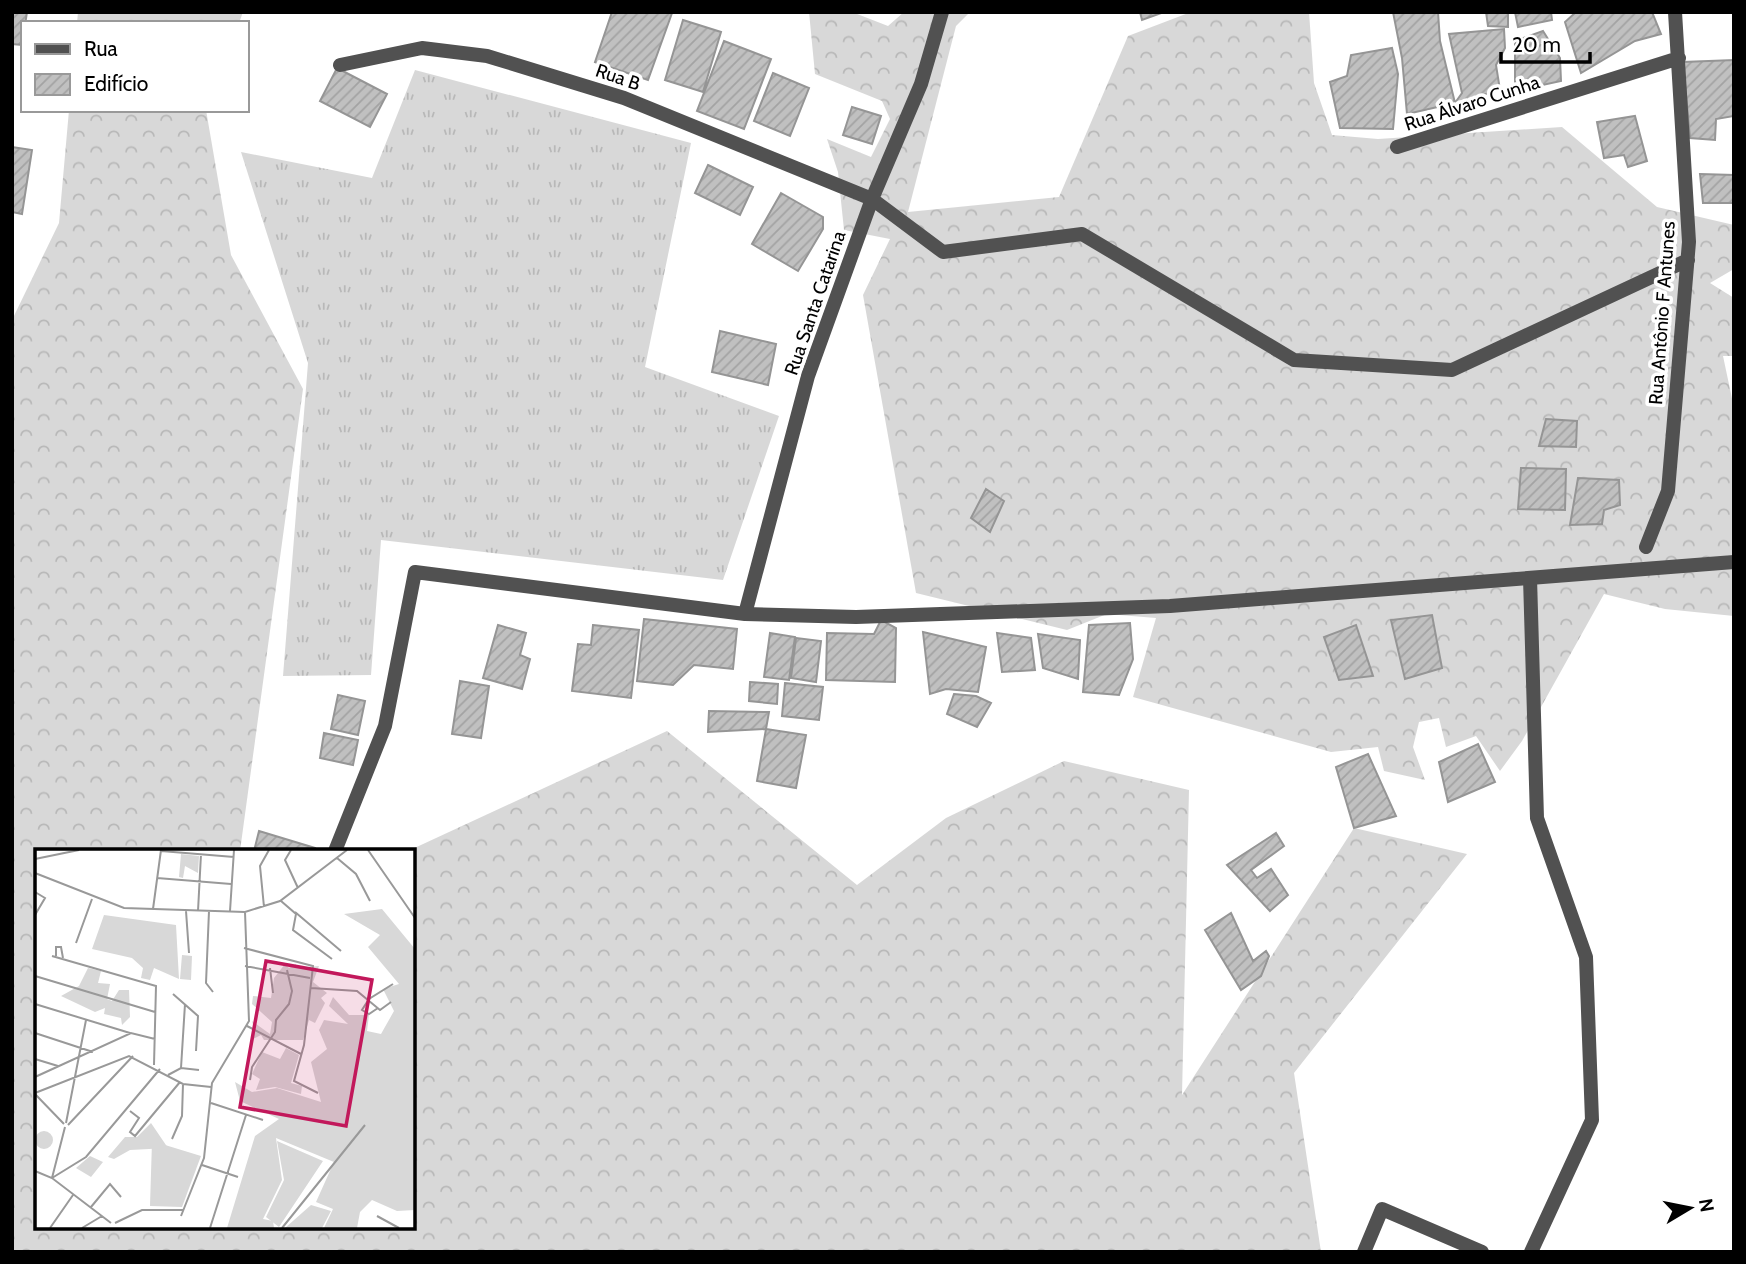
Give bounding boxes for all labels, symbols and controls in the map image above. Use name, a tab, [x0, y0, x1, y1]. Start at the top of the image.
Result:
legend	[21, 21, 248, 112]
scale bar	[1501, 21, 1590, 65]
text: 20 m	[1512, 32, 1561, 57]
text: Rua	[84, 36, 118, 61]
street label: Rua B	[593, 59, 643, 95]
street label: Rua Álvaro Cunha	[1401, 69, 1542, 136]
text: Edifício	[84, 71, 148, 96]
street label: Rua Antônio F Antunes	[1644, 220, 1680, 406]
street label: Rua Santa Catarina	[780, 228, 850, 378]
inset map	[35, 849, 415, 1229]
north arrow	[1655, 1173, 1725, 1243]
text: N	[1694, 1197, 1719, 1214]

